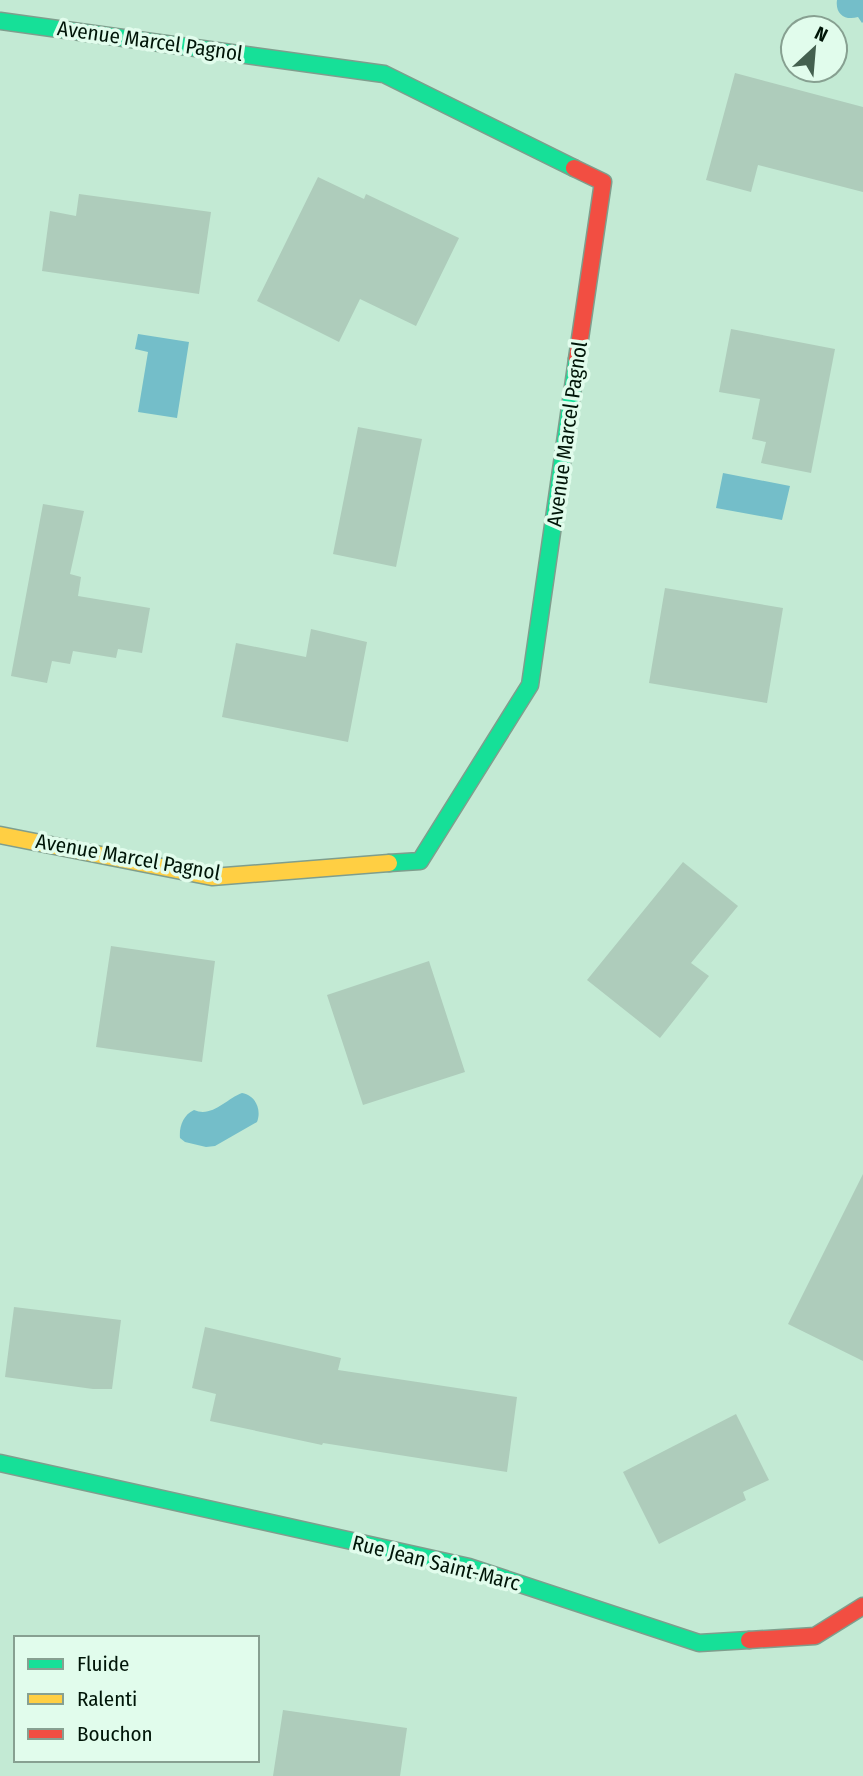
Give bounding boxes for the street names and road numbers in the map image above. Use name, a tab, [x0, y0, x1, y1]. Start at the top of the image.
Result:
street label: Avenue Marcel Pagnol	[56, 15, 245, 67]
street label: Avenue Marcel Pagnol	[541, 339, 593, 528]
street label: Avenue Marcel Pagnol	[34, 828, 223, 886]
street label: Rue Jean Saint-Marc	[350, 1530, 522, 1596]

